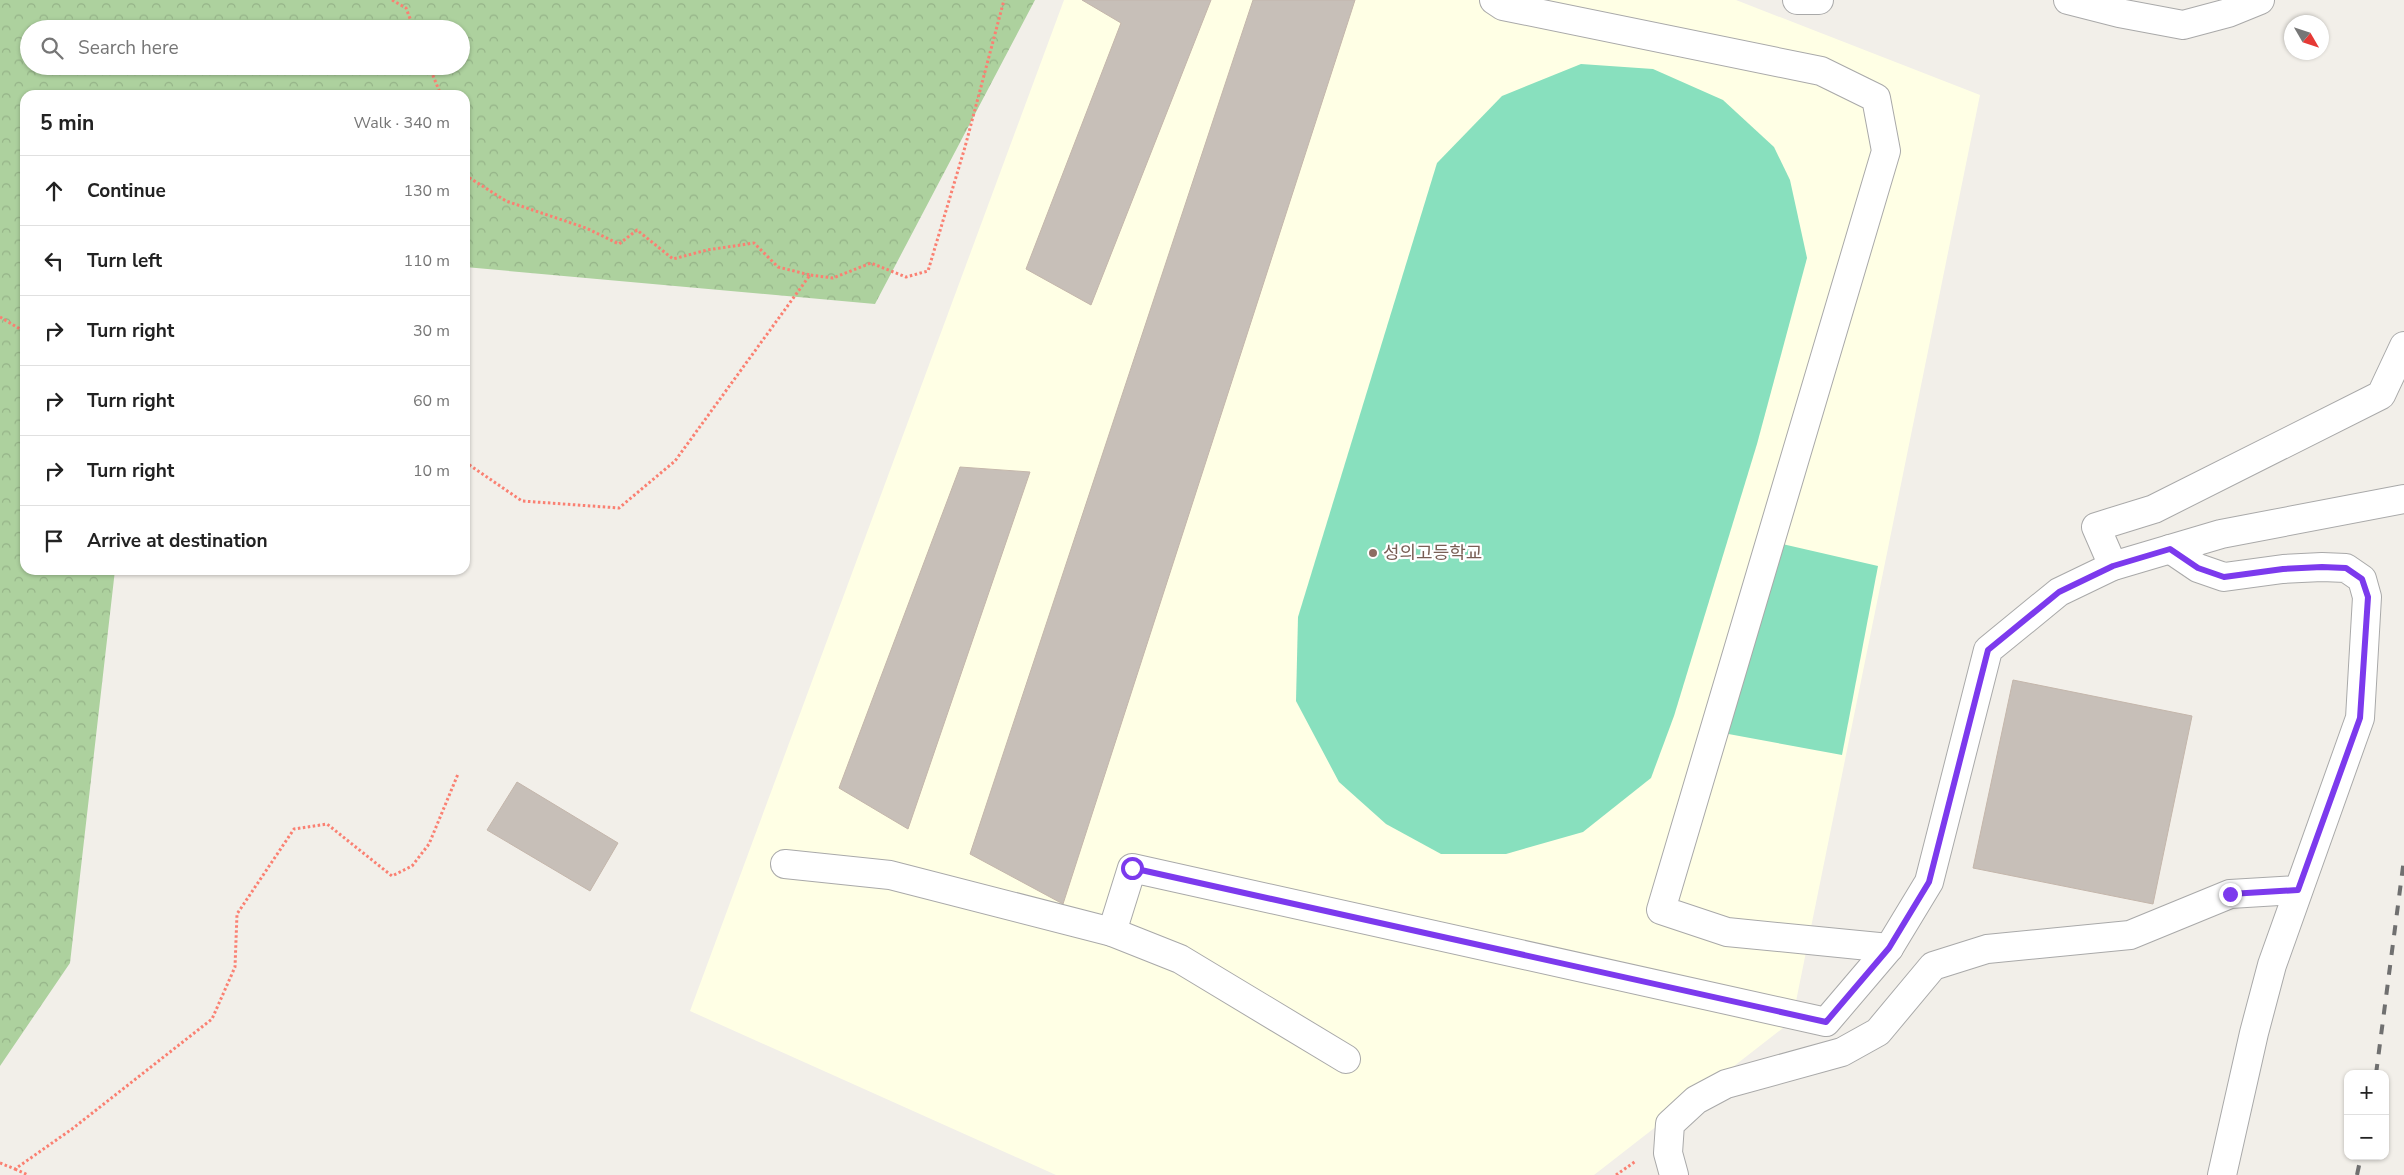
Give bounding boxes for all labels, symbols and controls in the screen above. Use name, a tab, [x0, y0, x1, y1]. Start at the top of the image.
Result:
north arrow	[2284, 15, 2329, 60]
search box	[20, 20, 470, 75]
icon: search	[38, 34, 66, 62]
text: Search here	[78, 35, 179, 61]
text: 5 min	[40, 109, 94, 137]
text: Walk · 340 m	[354, 112, 450, 134]
icon: ahead	[40, 177, 68, 205]
text: Continue	[87, 178, 166, 204]
text: 130 m	[403, 180, 450, 202]
icon: left	[40, 247, 68, 275]
text: Turn left	[87, 248, 162, 274]
text: 110 m	[403, 250, 450, 272]
icon: right	[40, 317, 68, 345]
text: Turn right	[87, 318, 174, 344]
text: 30 m	[413, 320, 450, 342]
icon: right	[40, 387, 68, 415]
text: Turn right	[87, 388, 174, 414]
text: 60 m	[413, 390, 450, 412]
icon: right	[40, 457, 68, 485]
text: Turn right	[87, 458, 174, 484]
text: 10 m	[413, 460, 450, 482]
icon: arrive	[40, 527, 68, 555]
text: Arrive at destination	[87, 528, 268, 554]
place label: 성의고등학교	[1383, 541, 1482, 565]
marker: 성의고등학교	[1367, 547, 1379, 559]
route start	[1121, 857, 1144, 880]
route end	[2219, 883, 2242, 906]
map controls	[2344, 1070, 2389, 1160]
button: +	[2344, 1070, 2389, 1115]
button: −	[2344, 1115, 2389, 1160]

